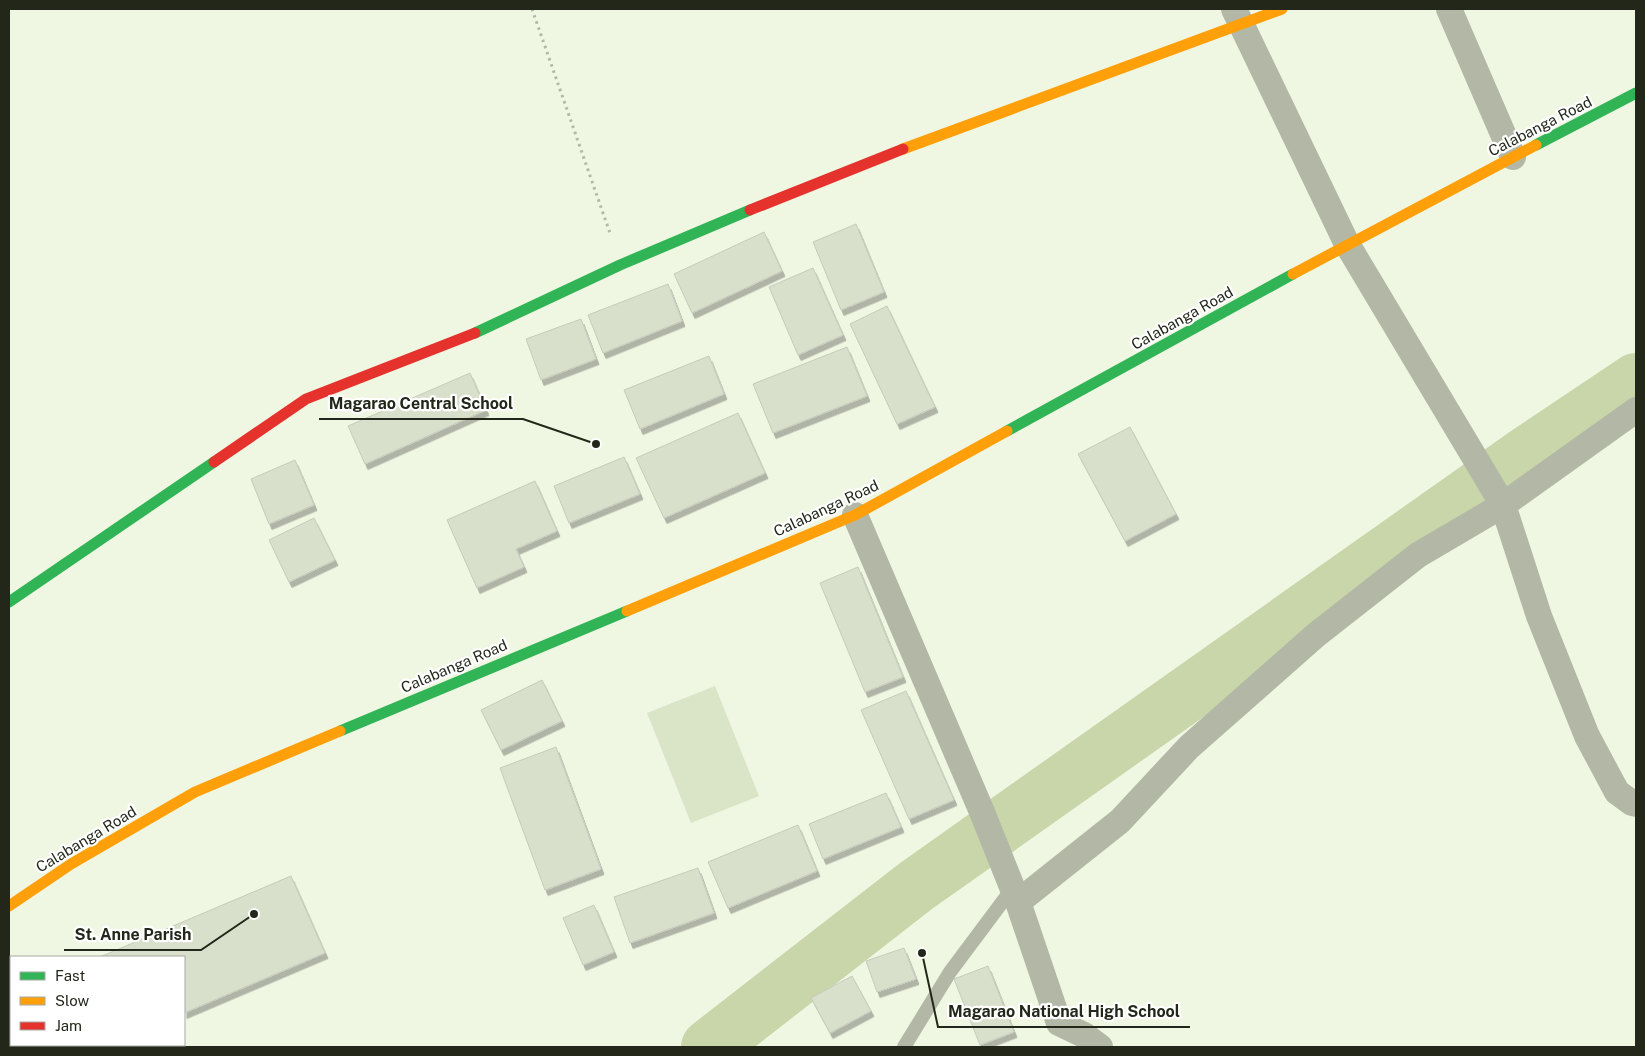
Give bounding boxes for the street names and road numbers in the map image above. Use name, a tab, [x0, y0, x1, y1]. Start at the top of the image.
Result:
street label: Calabanga Road	[1485, 93, 1595, 159]
street label: Calabanga Road	[1128, 283, 1236, 353]
street label: Calabanga Road	[771, 476, 881, 540]
street label: Calabanga Road	[398, 636, 510, 696]
street label: Calabanga Road	[33, 802, 139, 876]

